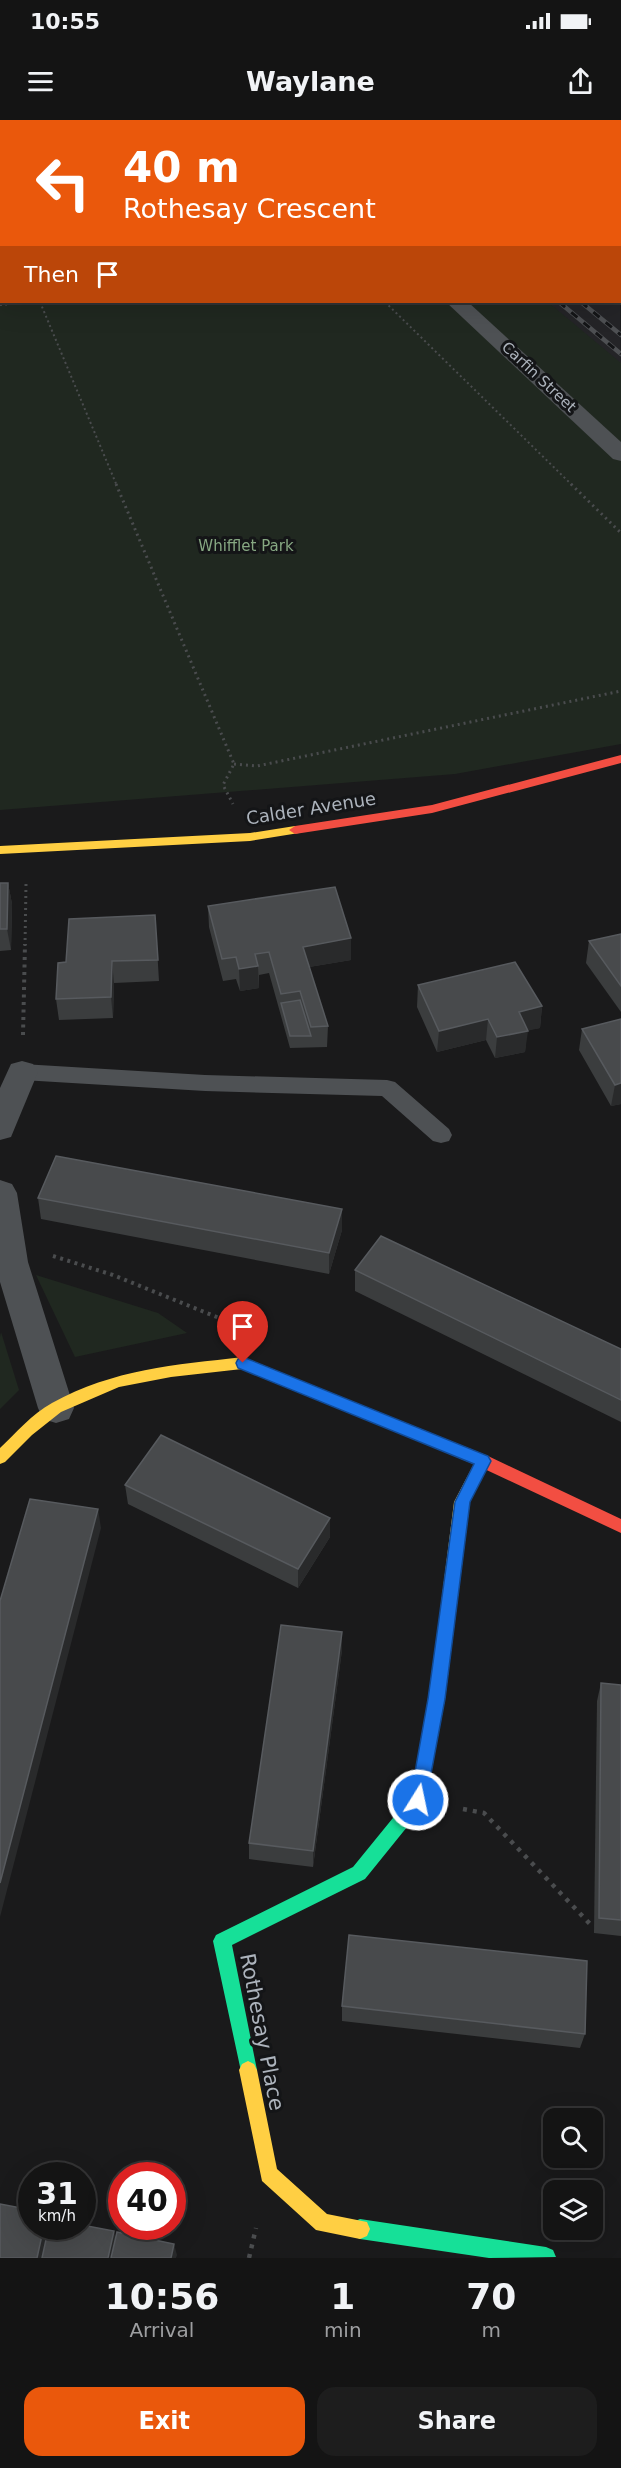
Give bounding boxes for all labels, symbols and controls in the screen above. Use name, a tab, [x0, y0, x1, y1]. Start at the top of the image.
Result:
text: 10:55	[30, 9, 100, 34]
icon: menu	[24, 65, 57, 98]
icon: share	[564, 65, 597, 98]
text: Waylane	[246, 66, 375, 97]
text: 40 m	[123, 143, 240, 192]
icon: left	[24, 144, 102, 222]
text: Rothesay Crescent	[123, 193, 376, 224]
icon: arrive	[91, 258, 124, 291]
text: Then	[24, 262, 79, 287]
street label: Carfin Street	[498, 338, 580, 416]
park label: Whifflet Park	[198, 537, 294, 555]
street label: Calder Avenue	[245, 787, 377, 829]
pin	[217, 1301, 268, 1363]
icon: arrive	[226, 1310, 259, 1343]
position arrow	[386, 1768, 450, 1832]
street label: Rothesay Place	[235, 1951, 289, 2113]
map controls	[543, 2108, 603, 2240]
button: search	[543, 2108, 603, 2168]
speed limit sign: 40	[108, 2162, 186, 2240]
text: 31	[36, 2176, 78, 2211]
button: layers	[543, 2180, 603, 2240]
text: km/h	[38, 2207, 76, 2225]
text: 10:56	[105, 2276, 219, 2317]
text: 1	[330, 2276, 355, 2317]
text: 70	[466, 2276, 516, 2317]
text: Arrival	[129, 2318, 194, 2342]
text: min	[324, 2318, 362, 2342]
text: m	[482, 2318, 501, 2342]
button: Exit	[24, 2387, 305, 2456]
button: Share	[317, 2387, 597, 2456]

